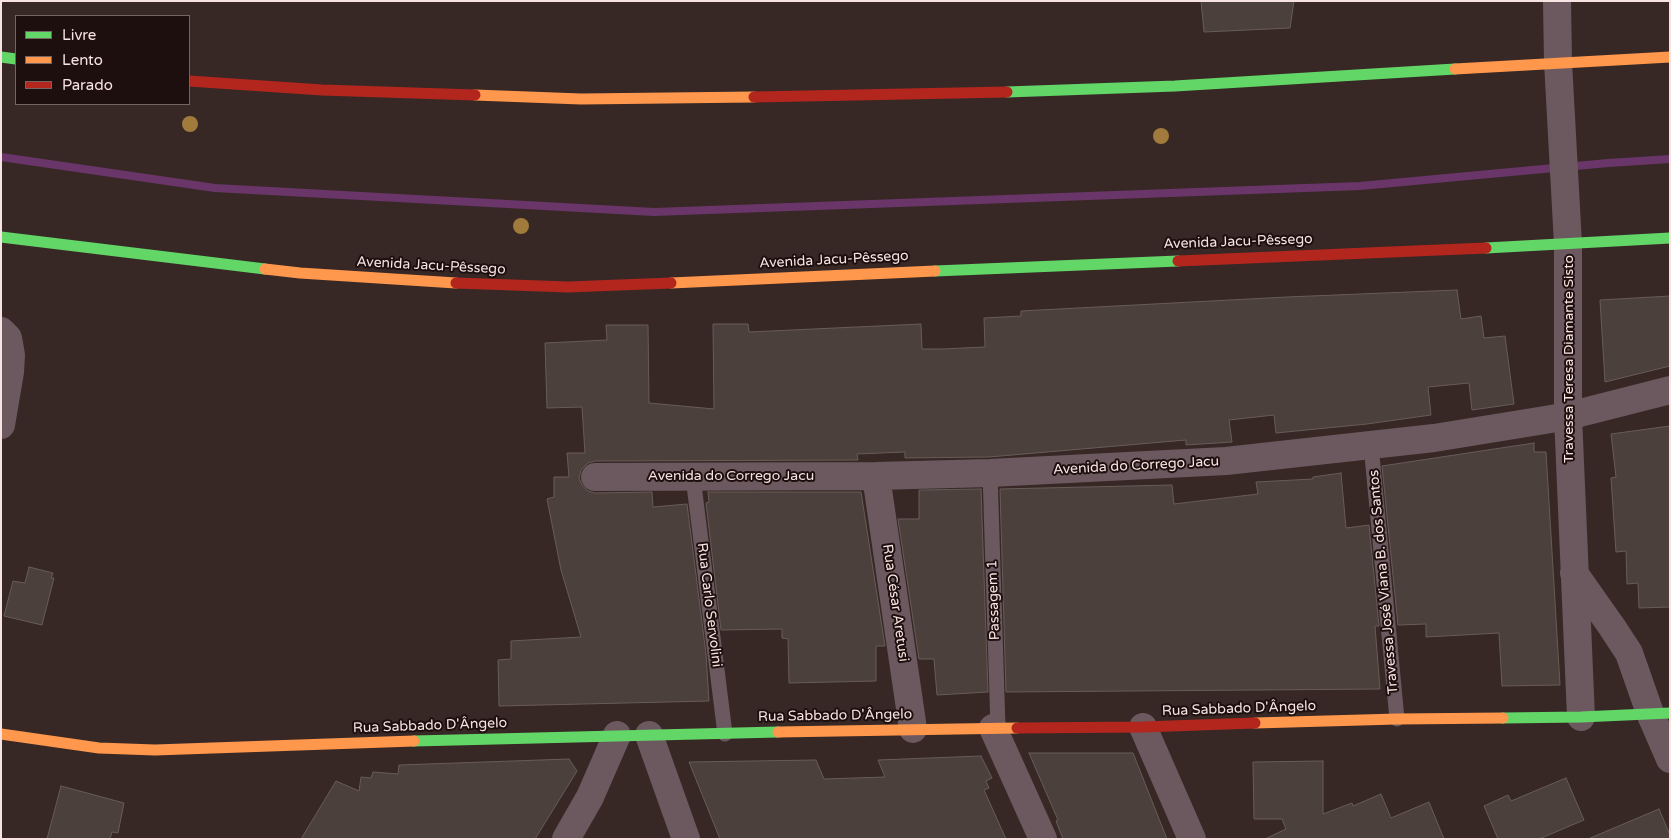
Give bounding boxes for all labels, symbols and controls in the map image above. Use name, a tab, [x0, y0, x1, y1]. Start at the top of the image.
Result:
legend	[15, 15, 190, 105]
text: Livre	[62, 26, 96, 44]
text: Lento	[62, 51, 103, 69]
text: Parado	[62, 76, 113, 94]
street label: Avenida Jacu-Pêssego	[1163, 231, 1313, 253]
street label: Avenida Jacu-Pêssego	[759, 248, 909, 272]
street label: Avenida Jacu-Pêssego	[356, 254, 506, 278]
street label: Travessa Teresa Diamante Sisto	[1561, 255, 1577, 463]
street label: Avenida do Corrego Jacu	[1053, 453, 1219, 479]
street label: Avenida do Corrego Jacu	[648, 468, 814, 484]
street label: Travessa José Viana B. dos Santos	[1366, 469, 1402, 695]
street label: Rua Carlo Servolini	[693, 542, 725, 668]
street label: Rua César Aretusi	[878, 543, 912, 663]
street label: Passagem 1	[984, 560, 1004, 640]
street label: Rua Sabbado D'Ângelo	[1162, 698, 1316, 720]
street label: Rua Sabbado D'Ângelo	[758, 706, 912, 726]
street label: Rua Sabbado D'Ângelo	[353, 715, 507, 737]

